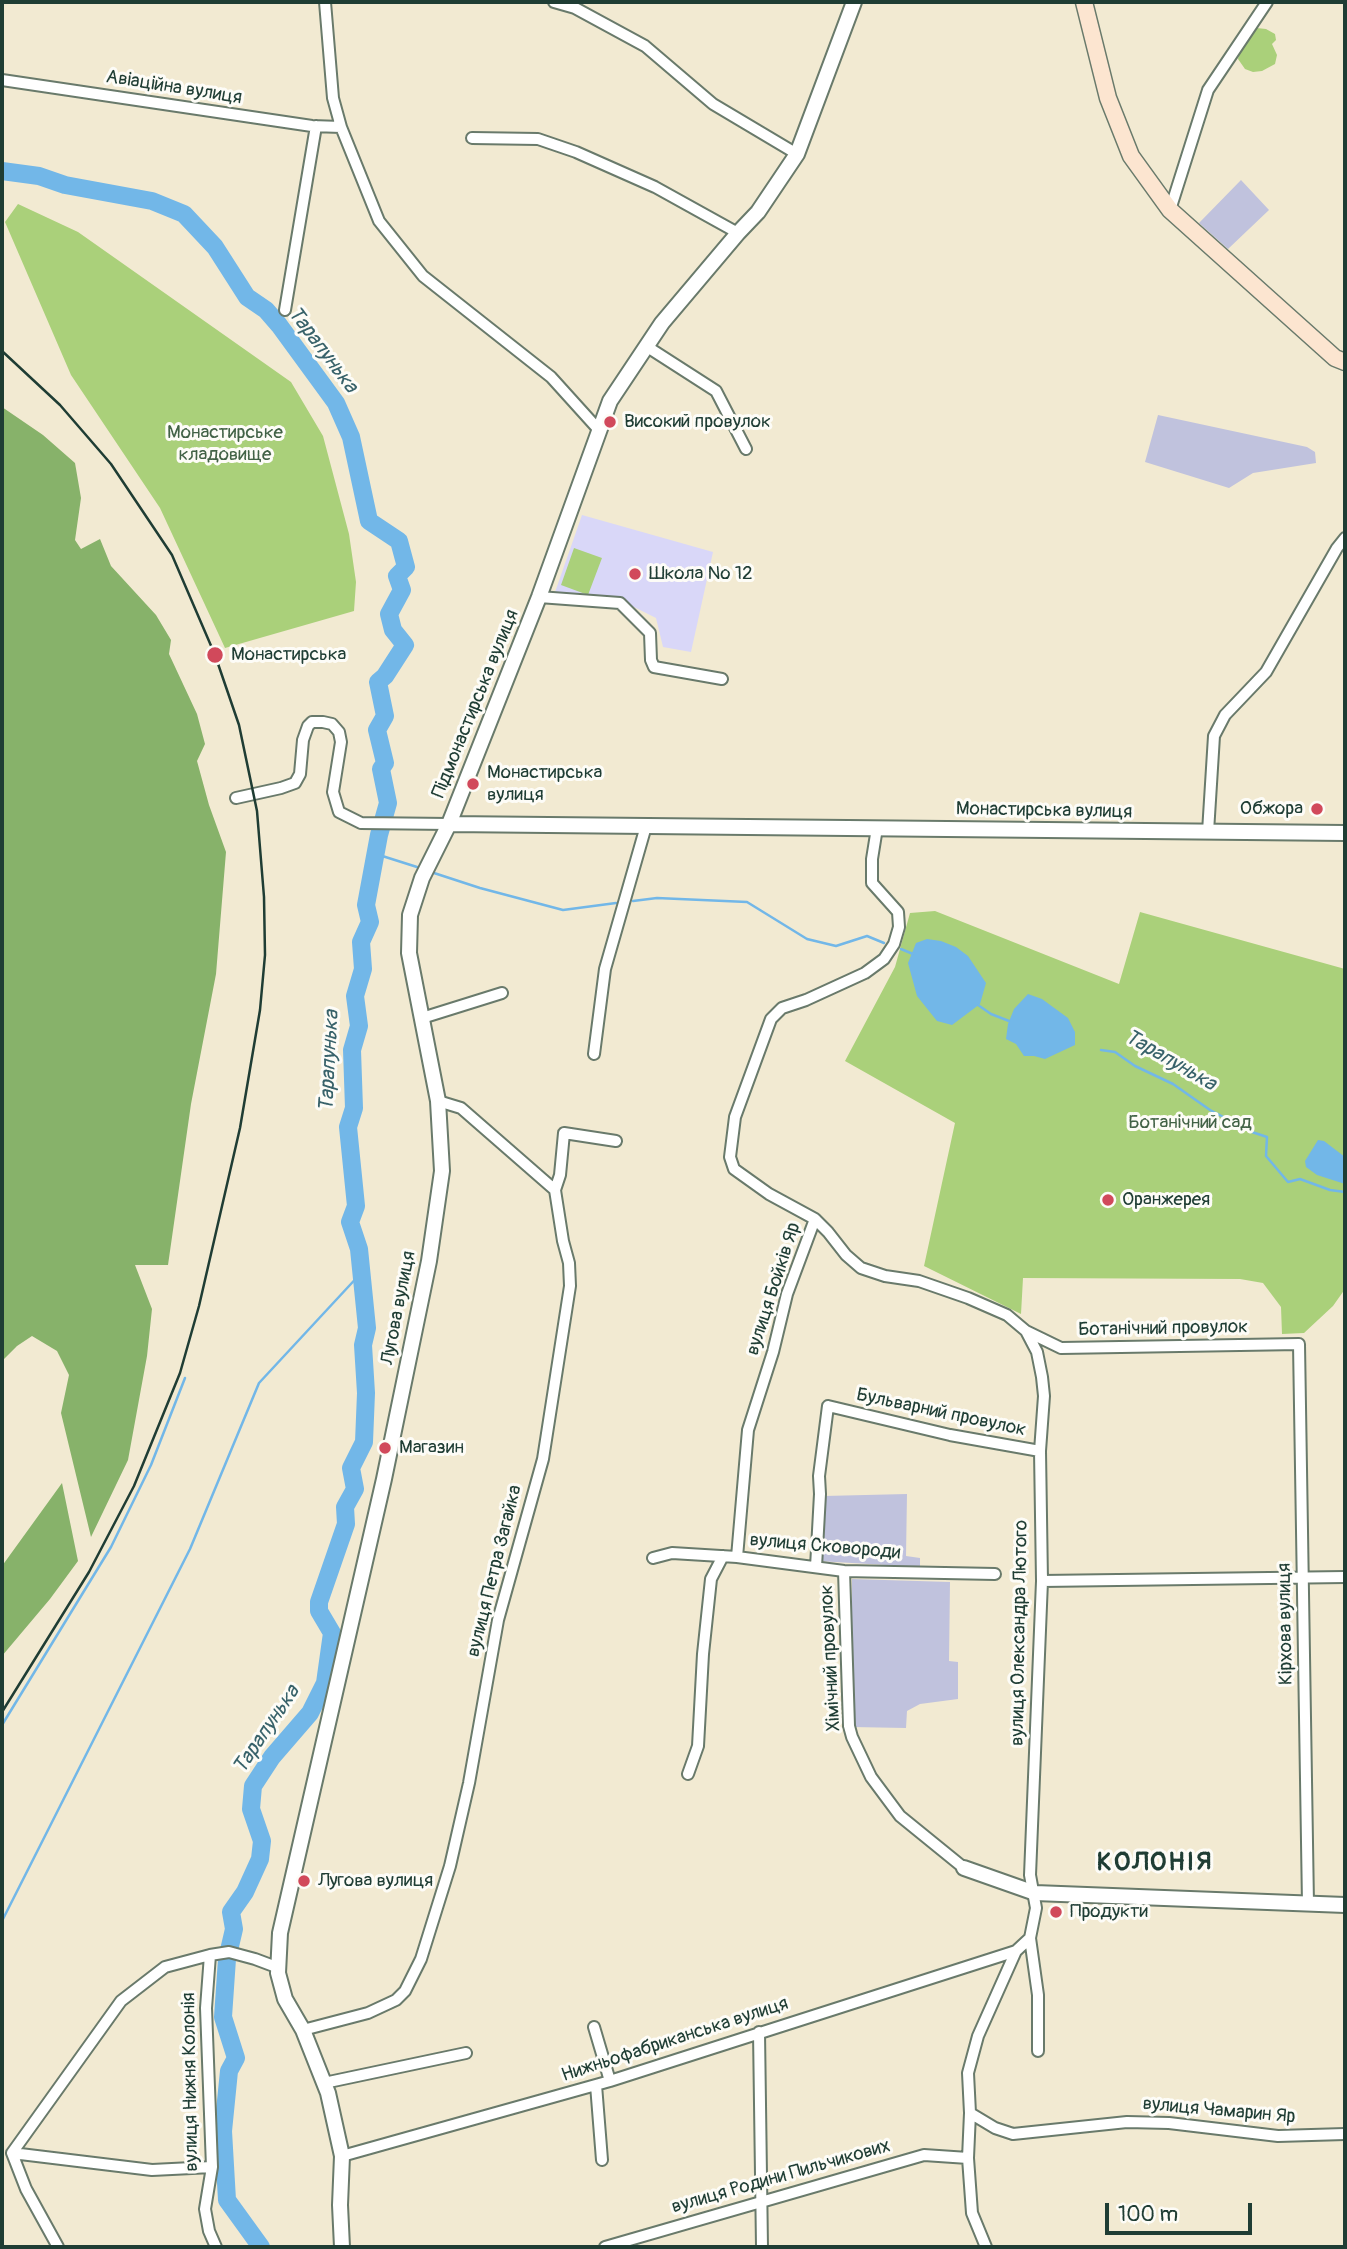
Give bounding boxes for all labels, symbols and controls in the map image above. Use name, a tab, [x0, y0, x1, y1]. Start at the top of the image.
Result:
street label: Авіаційна вулиця	[104, 66, 244, 110]
water label: Тарапунька	[281, 302, 363, 398]
place label: Високий провулок	[624, 411, 771, 433]
marker: Високий провулок	[602, 414, 618, 430]
park label: Монастирське кладовище	[167, 422, 283, 466]
place label: Школа № 12	[649, 563, 753, 585]
marker: Школа № 12	[627, 566, 643, 582]
street label: Підмонастирська вулиця	[428, 606, 524, 802]
place label: Монастирська	[231, 644, 346, 666]
marker: Монастирська	[205, 645, 225, 665]
place label: Монастирська вулиця	[487, 762, 602, 806]
marker: Монастирська вулиця	[465, 776, 481, 792]
street label: Монастирська вулиця	[956, 798, 1132, 824]
place label: Обжора	[1240, 798, 1303, 820]
marker: Обжора	[1309, 801, 1325, 817]
water label: Тарапунька	[315, 1010, 345, 1112]
water label: Тарапунька	[1120, 1025, 1220, 1097]
park label: Ботанічний сад	[1128, 1112, 1252, 1134]
place label: Оранжерея	[1122, 1189, 1210, 1211]
marker: Оранжерея	[1100, 1192, 1116, 1208]
street label: вулиця Бойків Яр	[742, 1220, 806, 1358]
street label: Лугова вулиця	[377, 1249, 421, 1367]
street label: Ботанічний провулок	[1078, 1316, 1248, 1342]
street label: Бульварний провулок	[854, 1384, 1028, 1442]
place label: Магазин	[399, 1437, 464, 1459]
marker: Магазин	[377, 1440, 393, 1456]
street label: вулиця Петра Загайка	[463, 1483, 527, 1659]
street label: вулиця Олександра Лютого	[1007, 1520, 1033, 1746]
street label: вулиця Сковороди	[749, 1529, 901, 1565]
street label: Кірхова вулиця	[1274, 1563, 1298, 1685]
street label: Хімічний провулок	[816, 1584, 846, 1732]
water label: Тарапунька	[228, 1681, 306, 1779]
district label: КОЛОНІЯ	[1098, 1847, 1212, 1879]
place label: Лугова вулиця	[318, 1870, 433, 1892]
marker: Лугова вулиця	[296, 1873, 312, 1889]
place label: Продукти	[1070, 1901, 1148, 1923]
marker: Продукти	[1048, 1904, 1064, 1920]
street label: вулиця Нижня Колонія	[178, 1992, 204, 2172]
street label: Нижньофабриканська вулиця	[559, 1993, 791, 2087]
street label: вулиця Чамарин Яр	[1142, 2093, 1296, 2129]
street label: вулиця Родини Пильчикових	[669, 2135, 893, 2219]
scale bar	[1109, 2190, 1256, 2234]
text: 100 m	[1118, 2201, 1178, 2228]

